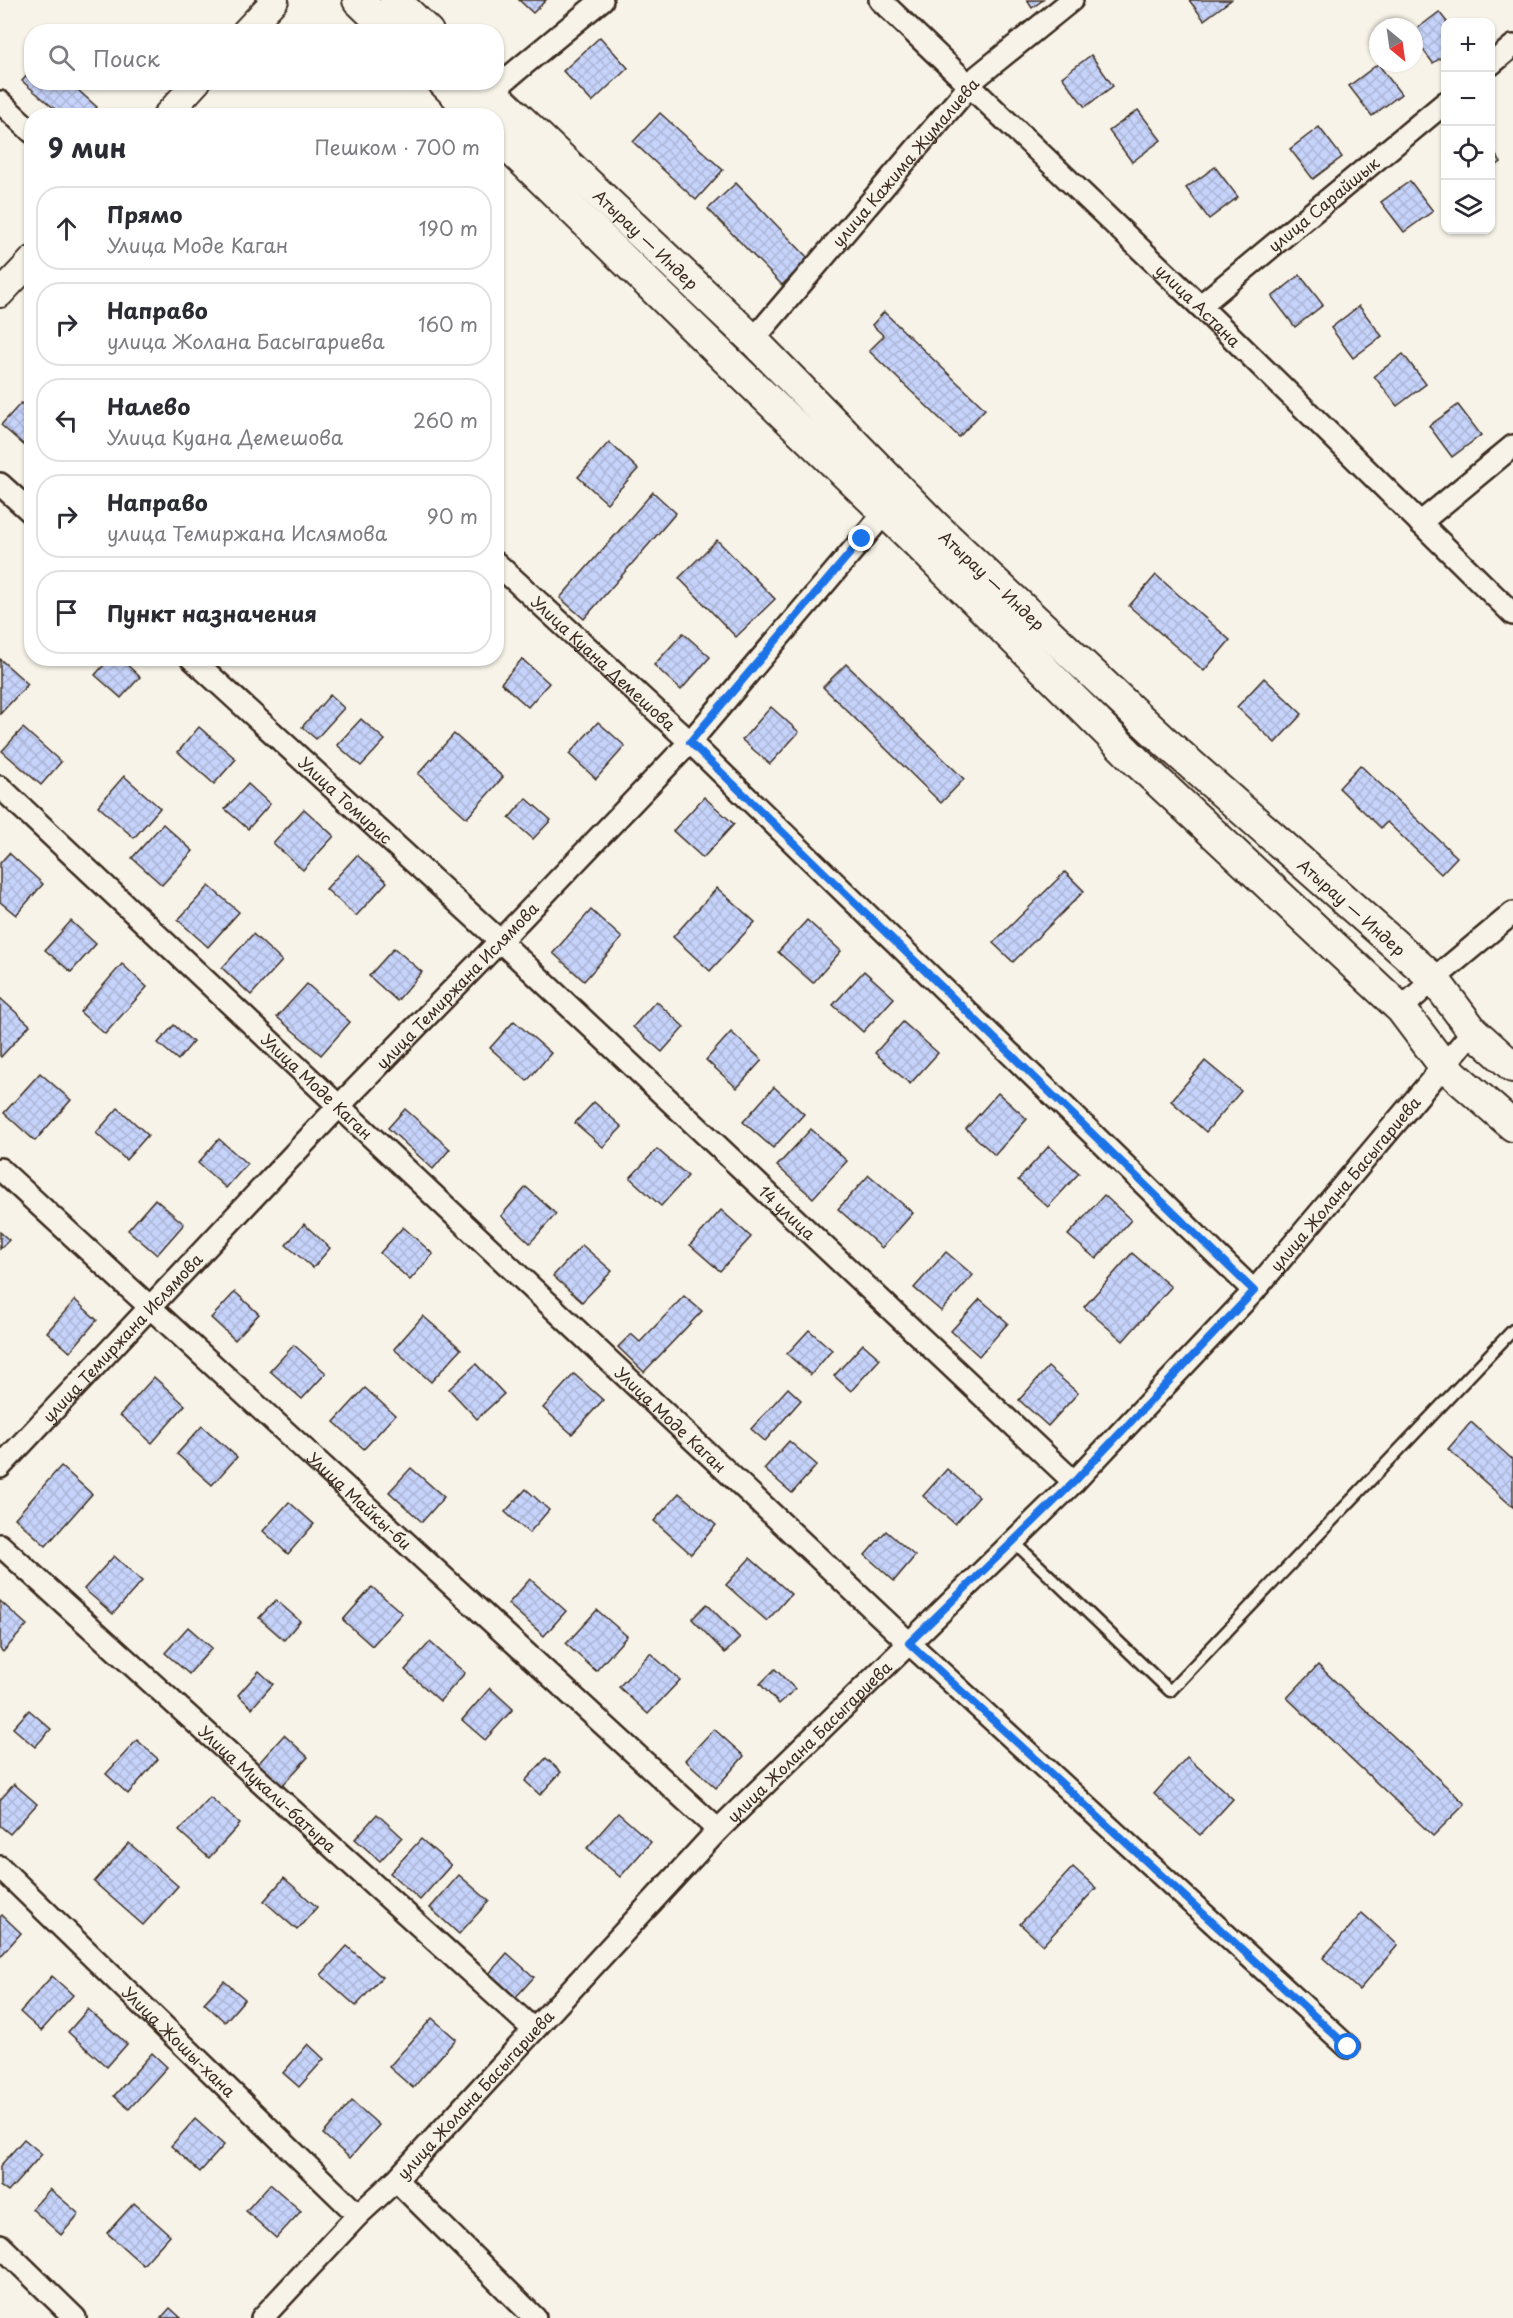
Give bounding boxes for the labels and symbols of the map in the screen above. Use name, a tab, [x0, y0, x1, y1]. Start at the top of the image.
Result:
north arrow	[1369, 18, 1423, 72]
street label: улица Кажима Жумалиева	[826, 72, 984, 252]
street label: улица Сарайшык	[1262, 150, 1384, 257]
street label: Атырау — Индер	[589, 183, 704, 295]
street label: улица Астана	[1150, 258, 1247, 352]
street label: Атырау — Индер	[934, 524, 1051, 636]
route end	[848, 525, 874, 551]
street label: Улица Куана Демешова	[526, 590, 682, 736]
street label: Улица Томирис	[294, 751, 398, 849]
street label: Атырау — Индер	[1293, 852, 1412, 961]
street label: улица Темиржана Ислямова	[370, 896, 544, 1074]
street label: Улица Моде Каган	[256, 1027, 378, 1144]
street label: улица Жолана Басыгариева	[1264, 1091, 1425, 1276]
street label: 14 улица	[754, 1179, 821, 1245]
street label: улица Темиржана Ислямова	[36, 1247, 207, 1427]
street label: Улица Моде Каган	[610, 1361, 732, 1478]
street label: Улица Майкы-би	[302, 1446, 417, 1555]
street label: улица Жолана Басыгариева	[721, 1655, 897, 1828]
street label: Улица Мукали-батыра	[194, 1719, 342, 1858]
street label: Улица Жошы-хана	[117, 1980, 241, 2102]
street label: улица Жолана Басыгариева	[391, 2004, 559, 2184]
route start	[1334, 2033, 1360, 2059]

